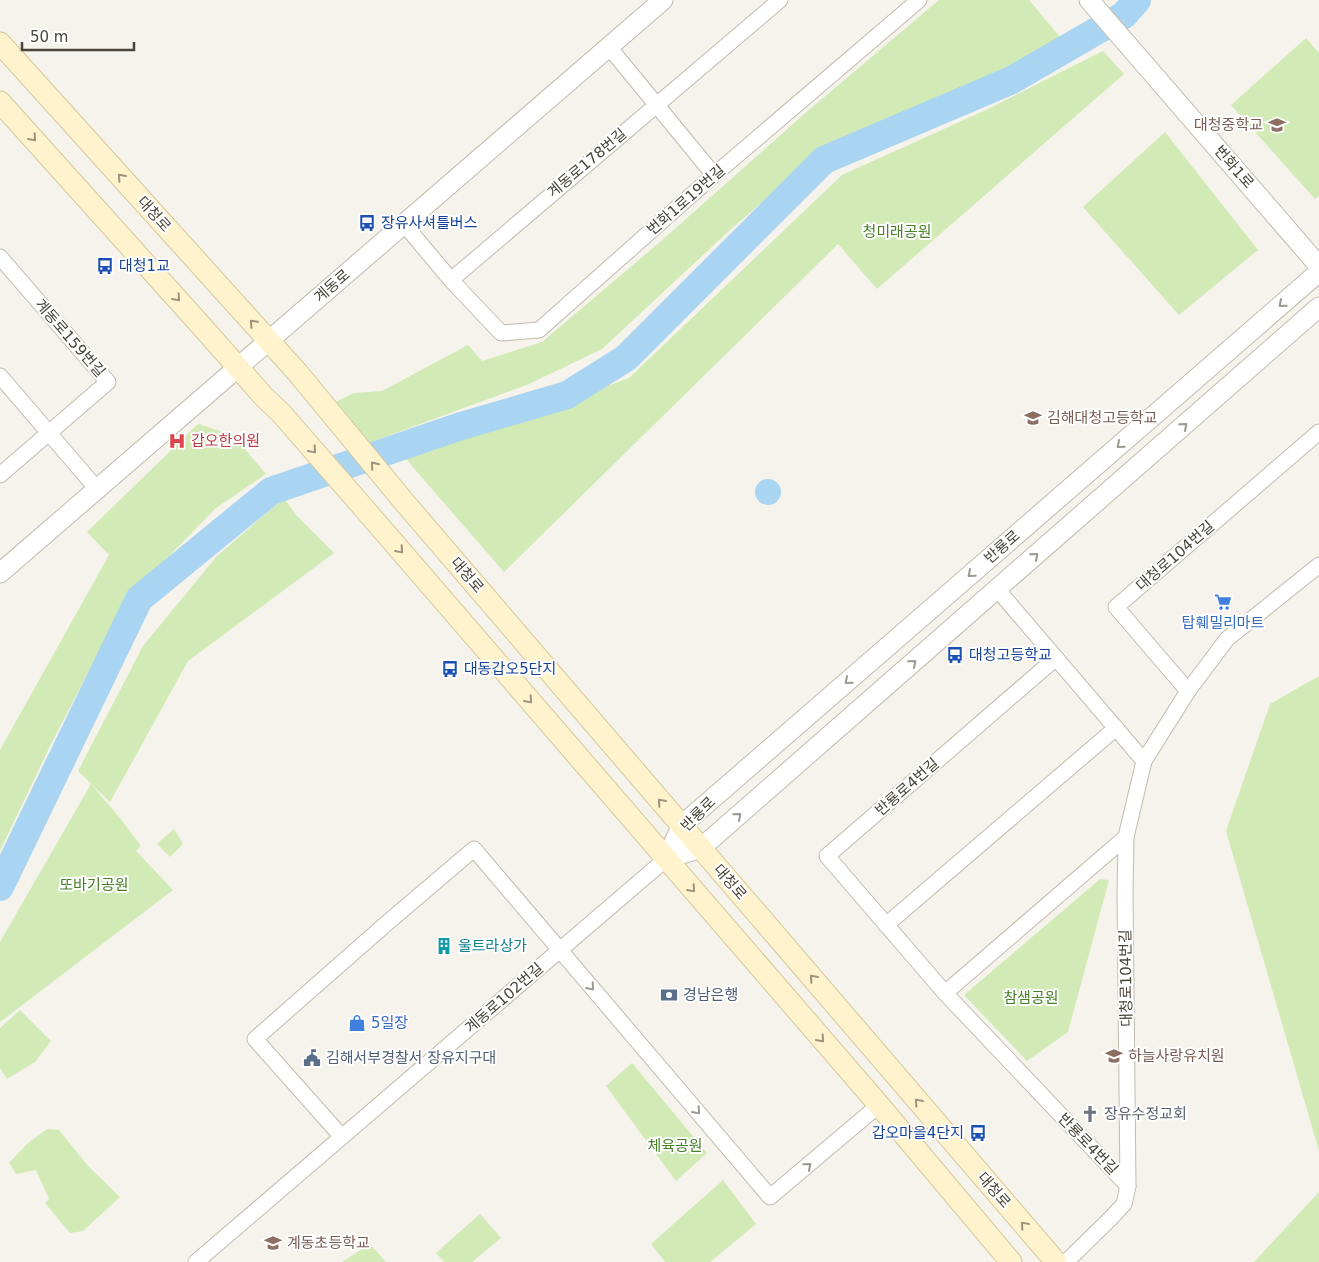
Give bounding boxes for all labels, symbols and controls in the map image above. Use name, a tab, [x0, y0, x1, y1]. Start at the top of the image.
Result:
scale bar	[22, 20, 135, 52]
text: 50 m	[30, 28, 68, 46]
school or university icon: 대청중학교	[1267, 115, 1287, 135]
place label: 대청중학교	[1194, 116, 1263, 134]
street label: 계동로178번길	[544, 125, 630, 201]
one-way arrow	[27, 133, 36, 142]
street label: 번화1로	[1210, 142, 1258, 192]
street label: 번화1로19번길	[643, 161, 729, 239]
one-way arrow	[117, 173, 126, 182]
street label: 대청로	[133, 193, 175, 235]
bus stop icon: 장유사셔틀버스	[357, 213, 377, 233]
place label: 장유사셔틀버스	[381, 214, 478, 232]
park label: 청미래공원	[862, 223, 932, 241]
bus stop icon: 대청1교	[95, 256, 115, 276]
place label: 대청1교	[119, 257, 170, 275]
street label: 계동로	[310, 266, 354, 306]
one-way arrow	[171, 292, 180, 301]
street label: 계동로159번길	[31, 295, 109, 381]
one-way arrow	[1279, 298, 1288, 307]
one-way arrow	[250, 320, 259, 329]
school or university icon: 김해대청고등학교	[1023, 408, 1043, 428]
place label: 김해대청고등학교	[1047, 409, 1157, 427]
one-way arrow	[1178, 423, 1187, 432]
hospital icon: 갑오한의원	[167, 431, 187, 451]
place label: 갑오한의원	[191, 432, 260, 450]
one-way arrow	[1116, 439, 1125, 448]
one-way arrow	[307, 444, 316, 453]
one-way arrow	[371, 462, 379, 471]
street label: 대청로104번길	[1132, 517, 1218, 595]
street label: 반룡로	[980, 527, 1024, 567]
one-way arrow	[394, 545, 403, 554]
street label: 대청로	[447, 553, 487, 597]
one-way arrow	[1029, 553, 1038, 562]
one-way arrow	[967, 569, 976, 578]
supermarket icon: 탑훼밀리마트	[1213, 592, 1233, 612]
place label: 탑훼밀리마트	[1182, 614, 1265, 632]
bus stop icon: 대청고등학교	[945, 645, 965, 665]
place label: 대청고등학교	[969, 646, 1052, 664]
bus stop icon: 대동갑오5단지	[440, 659, 460, 679]
place label: 대동갑오5단지	[464, 660, 556, 678]
one-way arrow	[907, 660, 916, 669]
one-way arrow	[844, 675, 853, 684]
one-way arrow	[523, 694, 532, 703]
street label: 반룡로4번길	[871, 754, 943, 820]
street label: 반룡로	[677, 793, 719, 835]
one-way arrow	[658, 798, 667, 807]
one-way arrow	[732, 813, 741, 822]
street label: 대청로	[710, 860, 750, 904]
park label: 또바기공원	[59, 876, 129, 894]
one-way arrow	[686, 884, 695, 893]
street label: 대청로104번길	[1116, 929, 1136, 1027]
building icon: 울트라상가	[434, 936, 454, 956]
place label: 울트라상가	[458, 937, 527, 955]
street label: 계동로102번길	[461, 959, 547, 1037]
one-way arrow	[809, 975, 818, 984]
one-way arrow	[585, 982, 594, 991]
bank icon: 경남은행	[659, 985, 679, 1005]
place label: 경남은행	[683, 986, 738, 1004]
park label: 참샘공원	[1003, 989, 1059, 1007]
shop icon: 5일장	[347, 1013, 367, 1033]
place label: 5일장	[371, 1014, 408, 1032]
one-way arrow	[816, 1033, 825, 1042]
school or university icon: 하늘사랑유치원	[1104, 1046, 1124, 1066]
place label: 하늘사랑유치원	[1128, 1047, 1225, 1065]
public building icon: 김해서부경찰서 장유지구대	[302, 1048, 322, 1068]
place label: 김해서부경찰서 장유지구대	[326, 1049, 496, 1067]
one-way arrow	[915, 1098, 924, 1107]
church icon: 장유수정교회	[1080, 1104, 1100, 1124]
one-way arrow	[691, 1105, 700, 1114]
place label: 장유수정교회	[1104, 1105, 1187, 1123]
street label: 반룡로4번길	[1054, 1109, 1122, 1179]
bus stop icon: 갑오마을4단지	[968, 1123, 988, 1143]
place label: 갑오마을4단지	[872, 1124, 964, 1142]
park label: 체육공원	[647, 1137, 703, 1155]
one-way arrow	[802, 1162, 811, 1171]
street label: 대청로	[974, 1168, 1014, 1212]
one-way arrow	[1021, 1222, 1030, 1231]
school or university icon: 계동초등학교	[263, 1233, 283, 1253]
place label: 계동초등학교	[287, 1234, 370, 1252]

